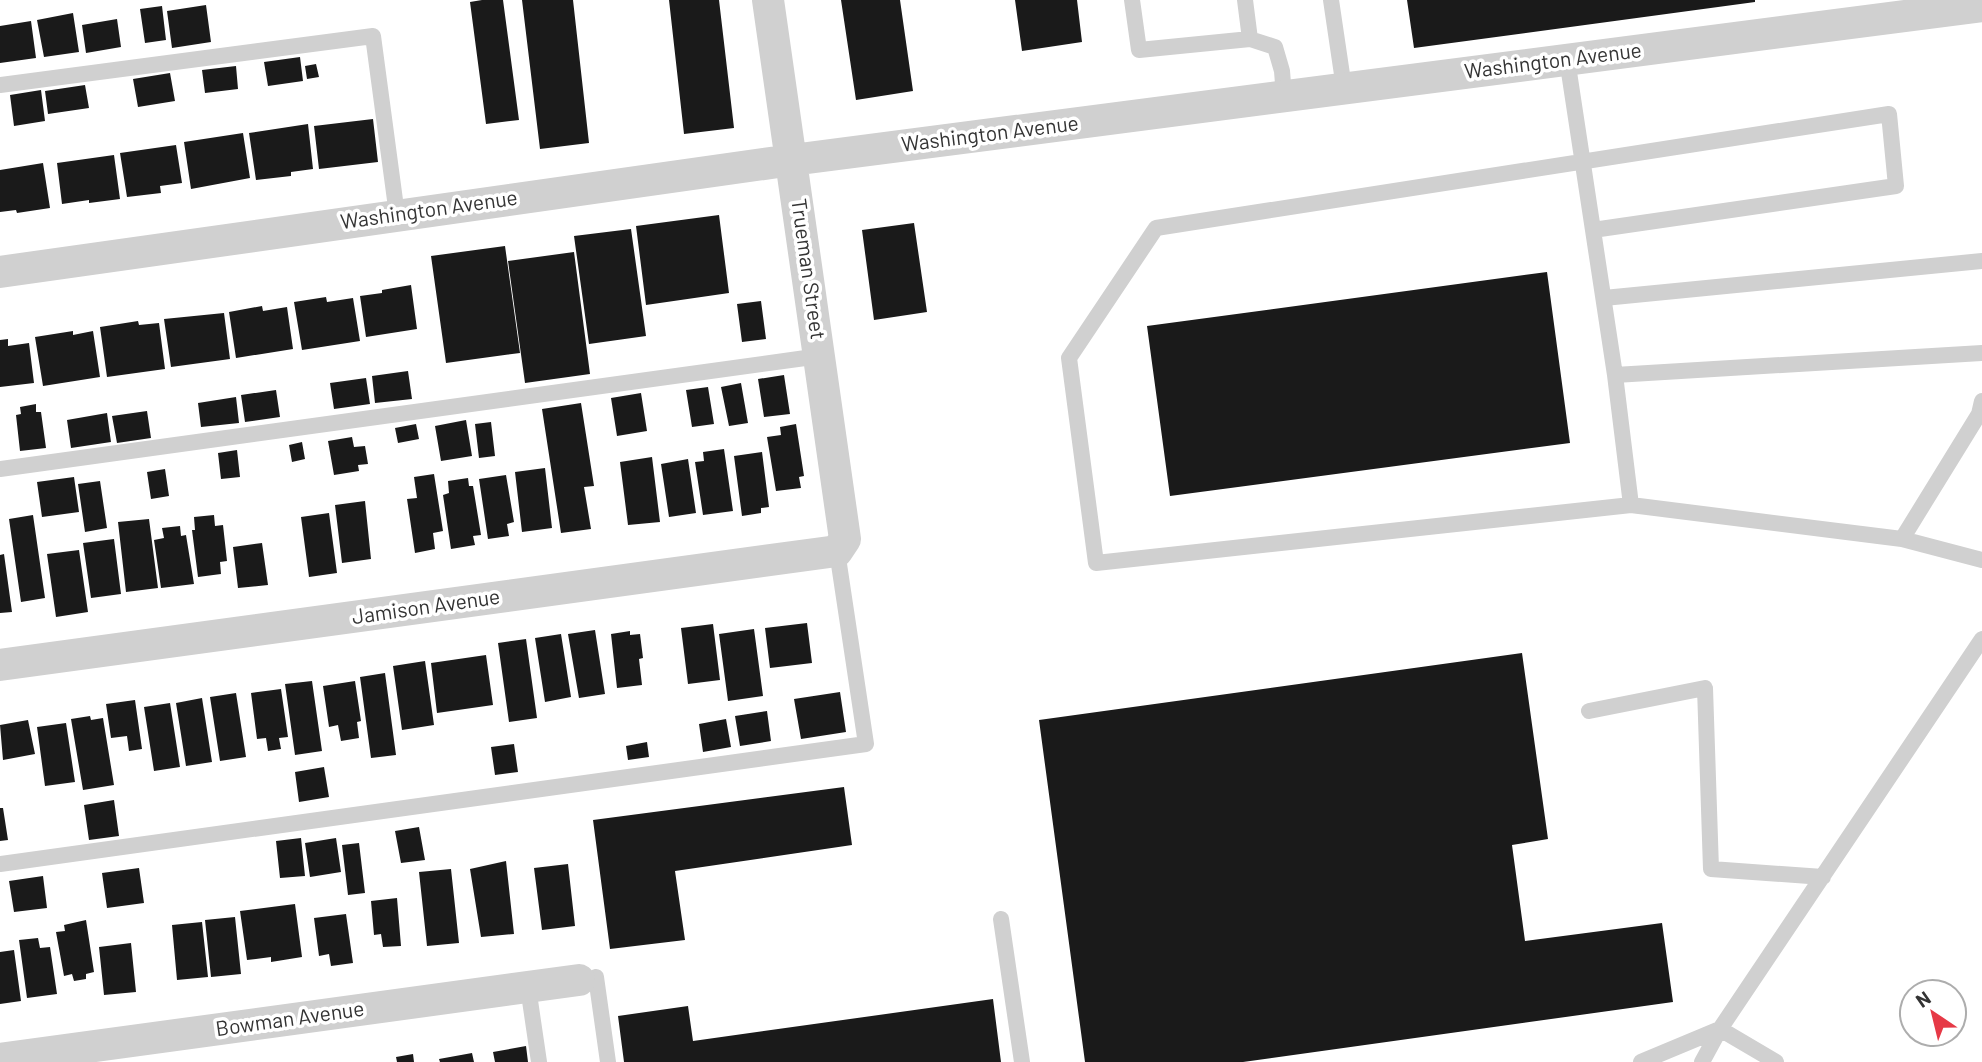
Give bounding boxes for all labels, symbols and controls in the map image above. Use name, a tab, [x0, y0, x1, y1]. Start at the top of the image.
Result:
street label: Washington Avenue	[1463, 36, 1643, 83]
street label: Washington Avenue	[900, 109, 1080, 156]
street label: Washington Avenue	[339, 184, 519, 233]
street label: Trueman Street	[787, 197, 832, 341]
street label: Jamison Avenue	[350, 583, 501, 628]
north arrow	[1898, 978, 1968, 1048]
text: N	[1911, 986, 1935, 1012]
street label: Bowman Avenue	[214, 995, 366, 1040]

